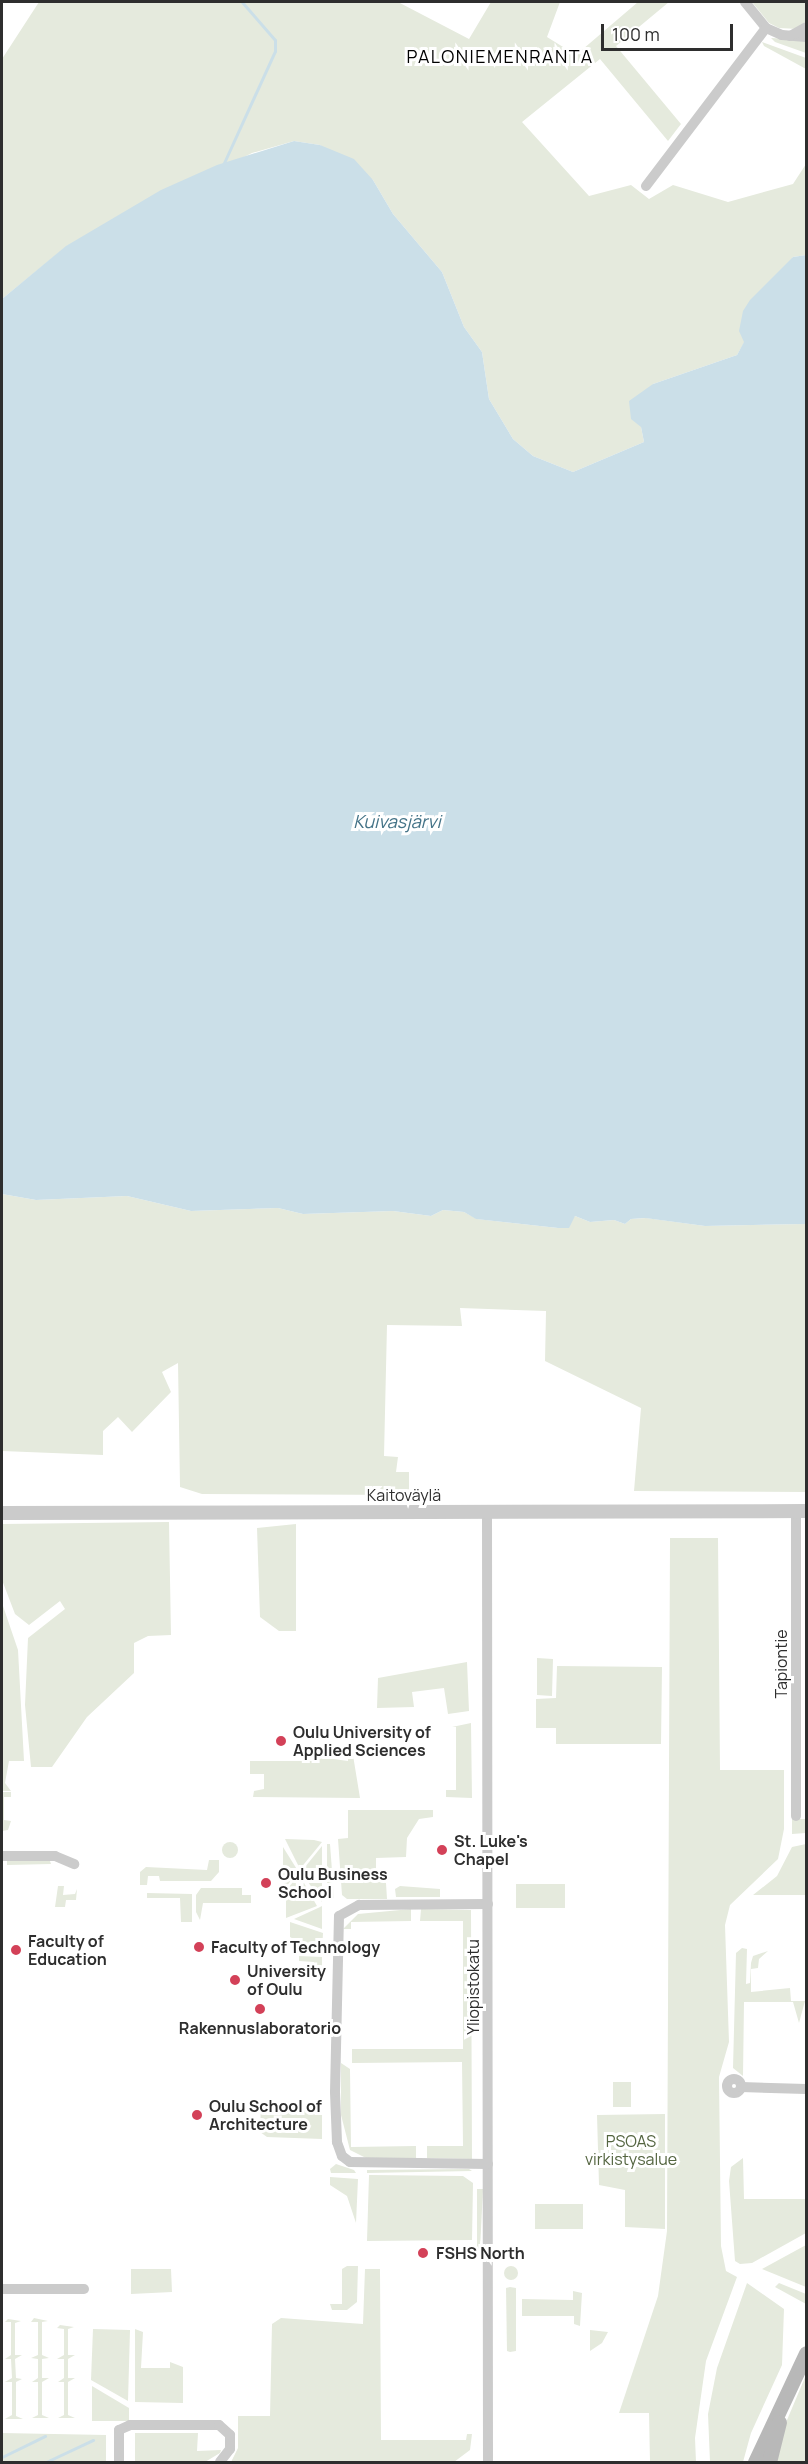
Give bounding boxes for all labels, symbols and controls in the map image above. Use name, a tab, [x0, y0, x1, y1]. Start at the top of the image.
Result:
scale bar	[604, 12, 736, 50]
text: 100 m	[612, 22, 660, 46]
district label: PALONIEMENRANTA	[406, 45, 594, 67]
water label: Kuivasjärvi	[353, 810, 441, 832]
street label: Kaitoväylä	[367, 1485, 441, 1505]
street label: Tapiontie	[771, 1630, 791, 1698]
place label: Oulu University of Applied Sciences	[293, 1722, 431, 1760]
marker: Oulu University of Applied Sciences	[274, 1734, 288, 1748]
place label: St. Luke's Chapel	[454, 1831, 528, 1869]
marker: St. Luke's Chapel	[435, 1843, 449, 1857]
place label: Oulu Business School	[278, 1864, 388, 1902]
marker: Oulu Business School	[259, 1876, 273, 1890]
place label: Faculty of Education	[28, 1931, 107, 1969]
place label: Faculty of Technology	[211, 1937, 380, 1957]
street label: Yliopistokatu	[463, 1939, 483, 2035]
marker: Faculty of Technology	[192, 1940, 206, 1954]
marker: Faculty of Education	[9, 1943, 23, 1957]
place label: University of Oulu	[247, 1961, 326, 1999]
marker: University of Oulu	[228, 1973, 242, 1987]
marker: Rakennuslaboratorio	[253, 2002, 267, 2016]
place label: Rakennuslaboratorio	[179, 2018, 341, 2038]
place label: Oulu School of Architecture	[209, 2096, 322, 2134]
marker: Oulu School of Architecture	[190, 2108, 204, 2122]
park label: PSOAS virkistysalue	[585, 2131, 677, 2169]
place label: FSHS North	[436, 2243, 525, 2263]
marker: FSHS North	[414, 2244, 432, 2262]

